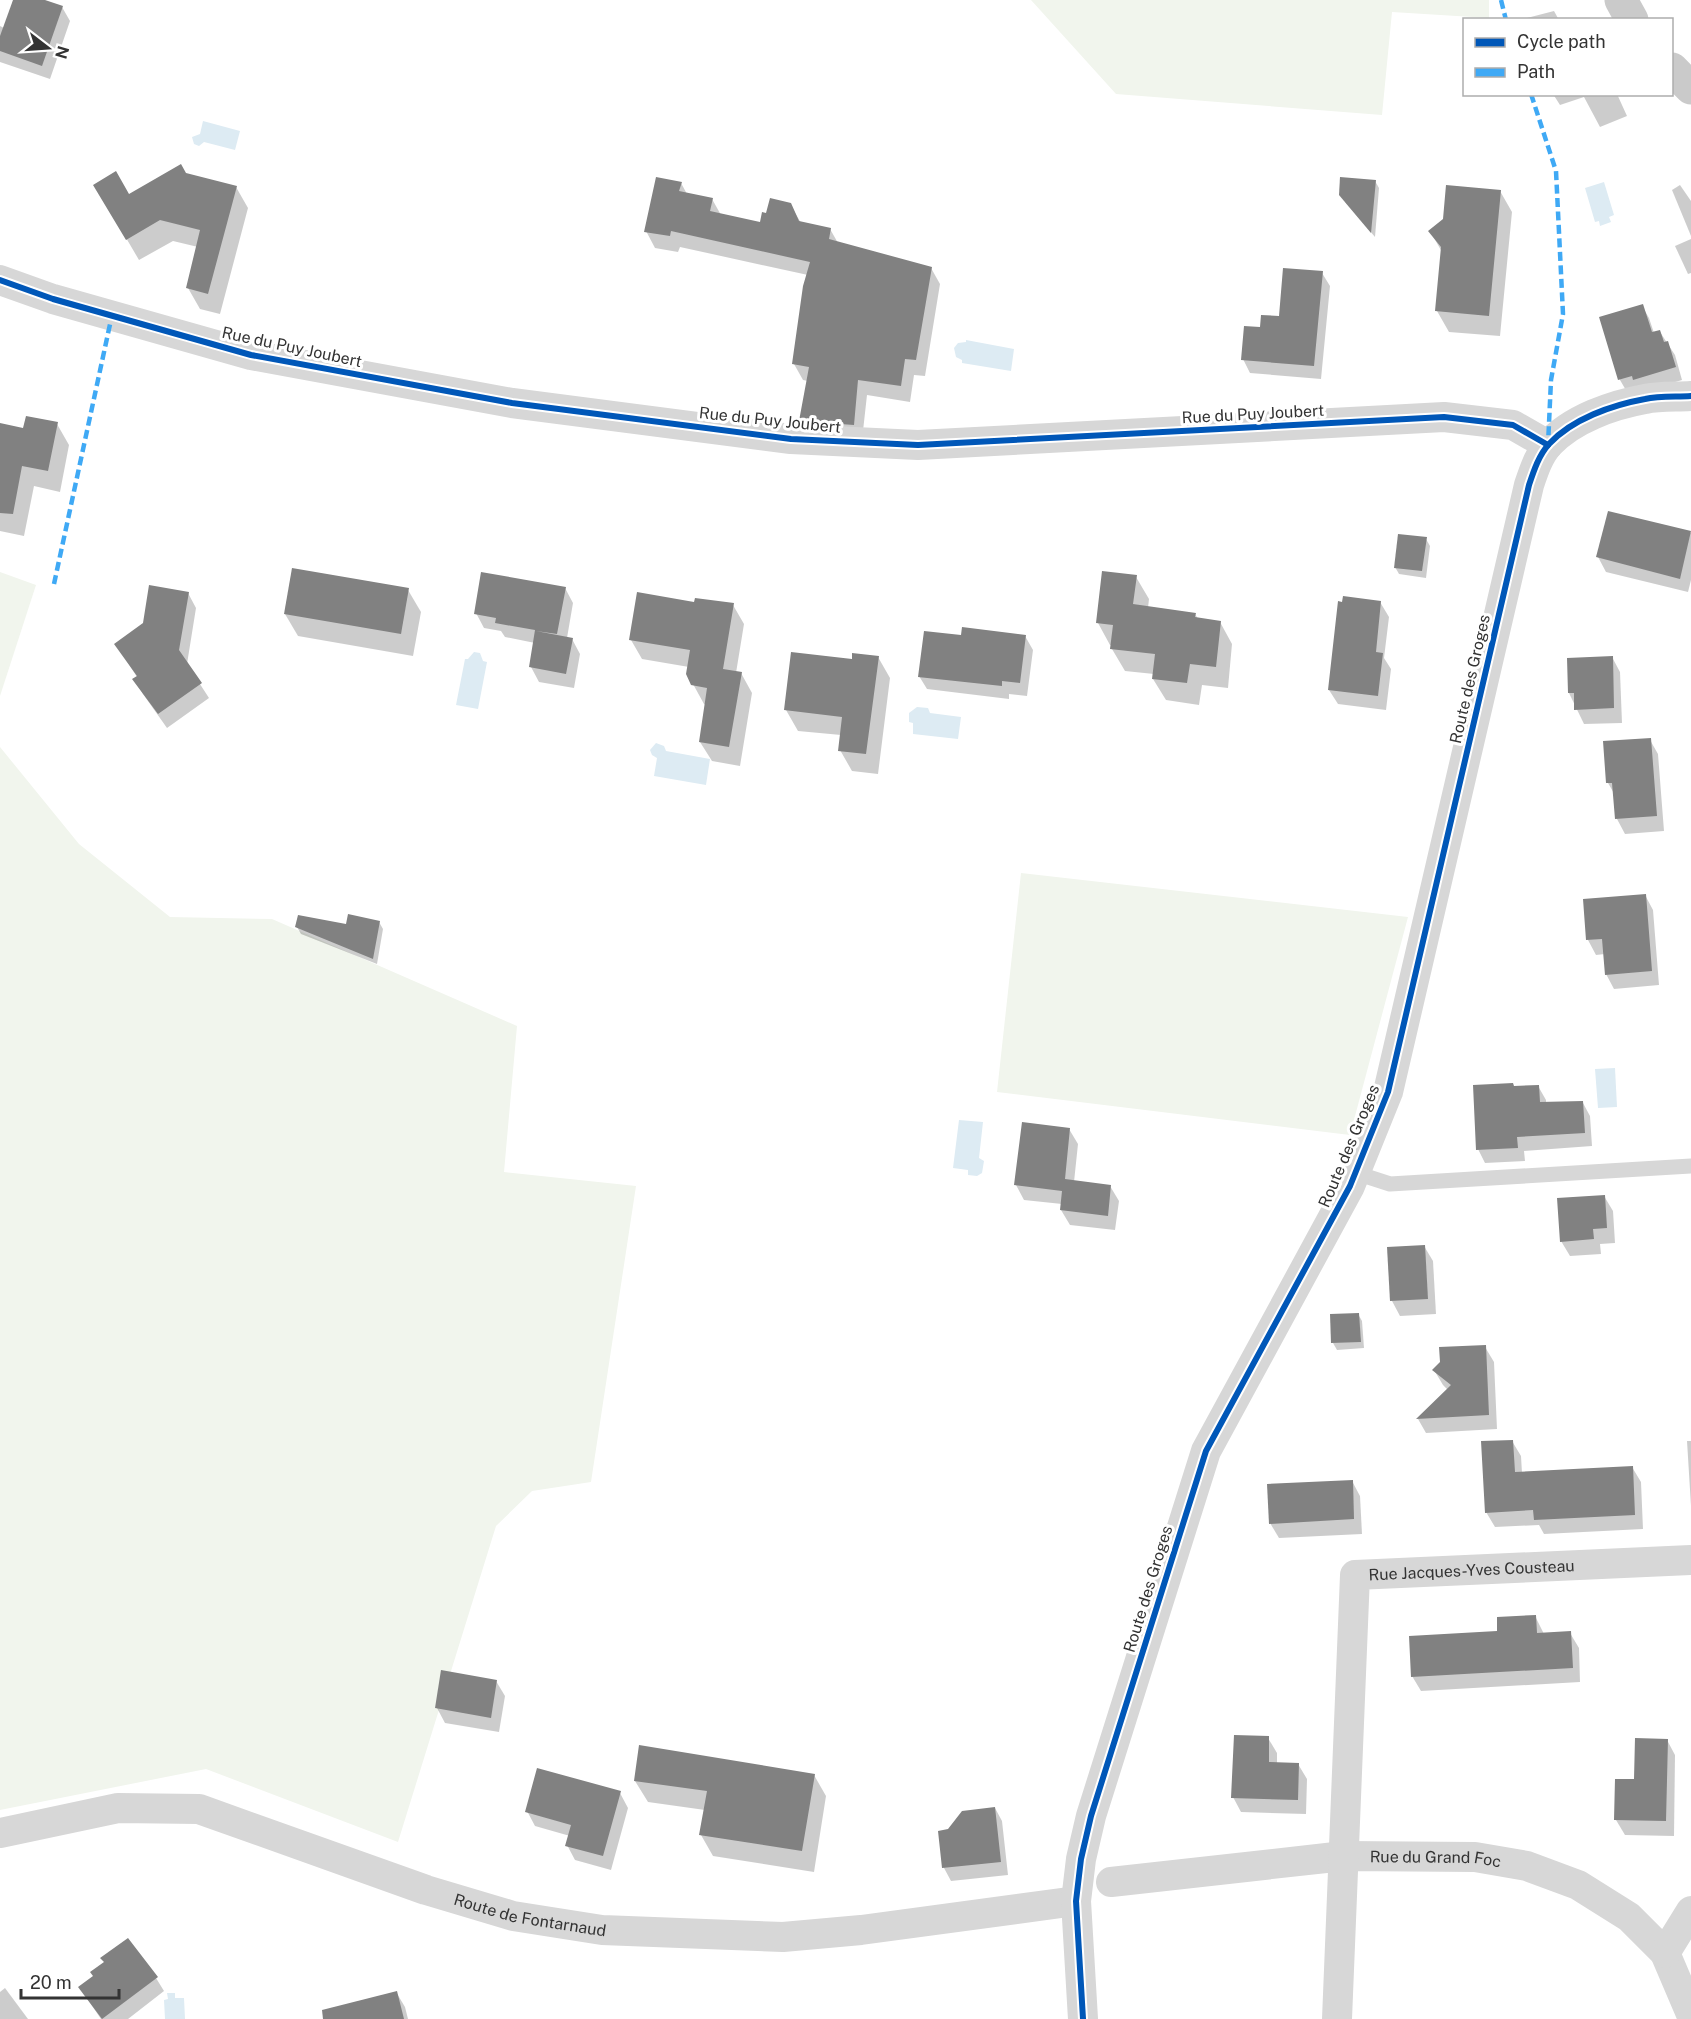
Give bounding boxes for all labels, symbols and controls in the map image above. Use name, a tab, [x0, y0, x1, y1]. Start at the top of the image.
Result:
north arrow	[18, 18, 78, 78]
legend	[1463, 18, 1673, 96]
text: Cycle path	[1517, 31, 1606, 52]
text: N	[51, 43, 73, 61]
text: Path	[1517, 61, 1555, 82]
street label: Rue du Puy Joubert	[220, 323, 364, 371]
street label: Rue du Puy Joubert	[1181, 401, 1325, 427]
street label: Rue du Puy Joubert	[698, 403, 842, 437]
street label: Route des Groges	[1446, 613, 1494, 745]
street label: Route des Groges	[1315, 1082, 1383, 1210]
street label: Route des Groges	[1120, 1523, 1176, 1655]
street label: Rue Jacques-Yves Cousteau	[1368, 1556, 1575, 1584]
street label: Rue du Grand Foc	[1370, 1847, 1503, 1871]
street label: Route de Fontarnaud	[452, 1889, 608, 1940]
scale bar	[21, 1962, 118, 2000]
text: 20 m	[30, 1972, 72, 1993]

